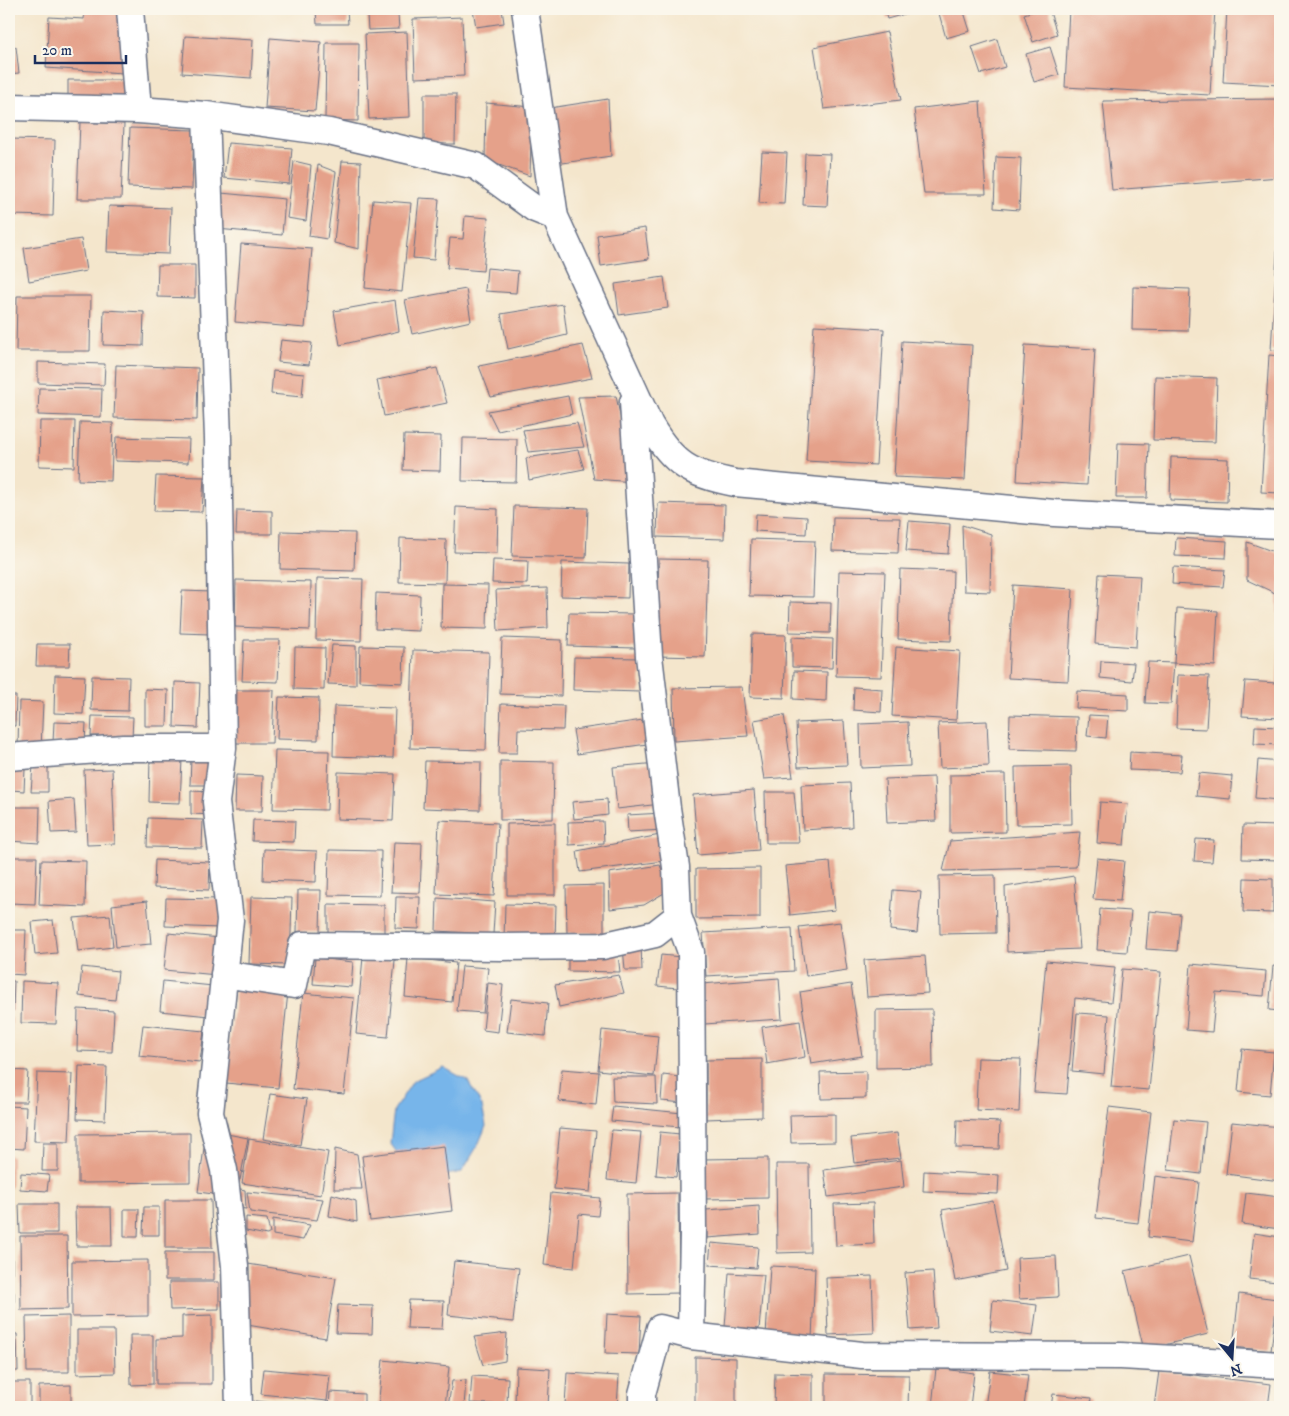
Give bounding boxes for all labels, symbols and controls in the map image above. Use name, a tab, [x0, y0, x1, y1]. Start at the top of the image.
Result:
scale bar	[35, 32, 126, 64]
text: 20 m	[42, 41, 72, 60]
north arrow	[1206, 1334, 1256, 1384]
text: N	[1227, 1359, 1244, 1380]

